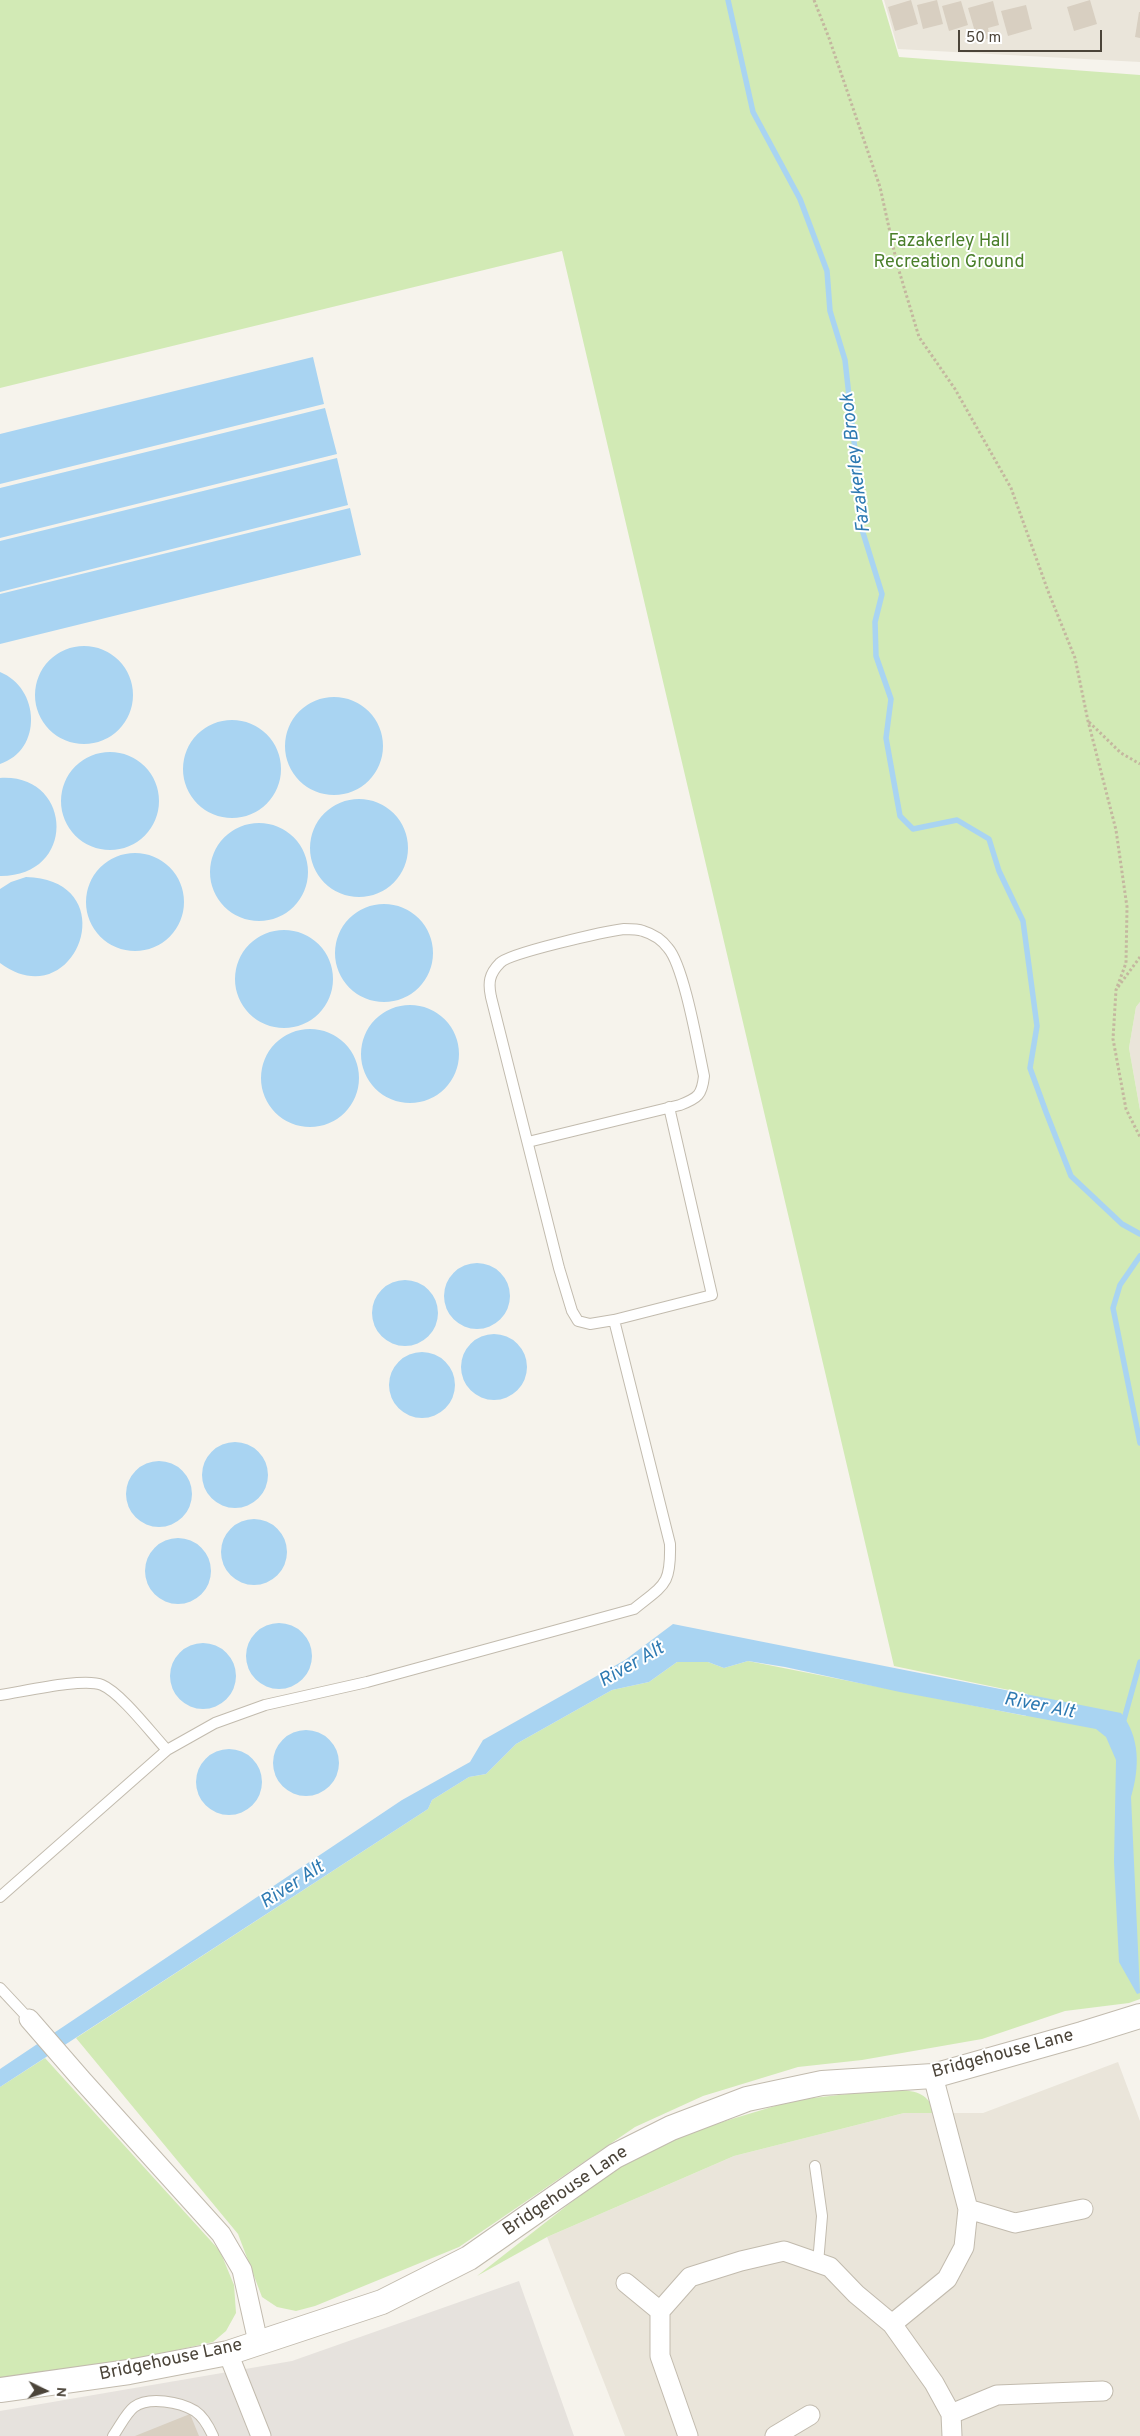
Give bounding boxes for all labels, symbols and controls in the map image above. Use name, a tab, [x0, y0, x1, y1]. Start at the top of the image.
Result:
scale bar	[960, 20, 1104, 52]
text: 50 m	[966, 29, 1001, 48]
park label: Fazakerley Hall Recreation Ground	[873, 231, 1025, 274]
water label: Fazakerley Brook	[837, 392, 877, 534]
water label: River Alt	[595, 1638, 669, 1694]
water label: River Alt	[1002, 1689, 1076, 1725]
water label: River Alt	[257, 1857, 329, 1915]
street label: Bridgehouse Lane	[930, 2026, 1076, 2084]
street label: Bridgehouse Lane	[500, 2142, 632, 2242]
street label: Bridgehouse Lane	[97, 2335, 245, 2387]
north arrow	[20, 2366, 70, 2416]
text: N	[52, 2386, 69, 2398]

